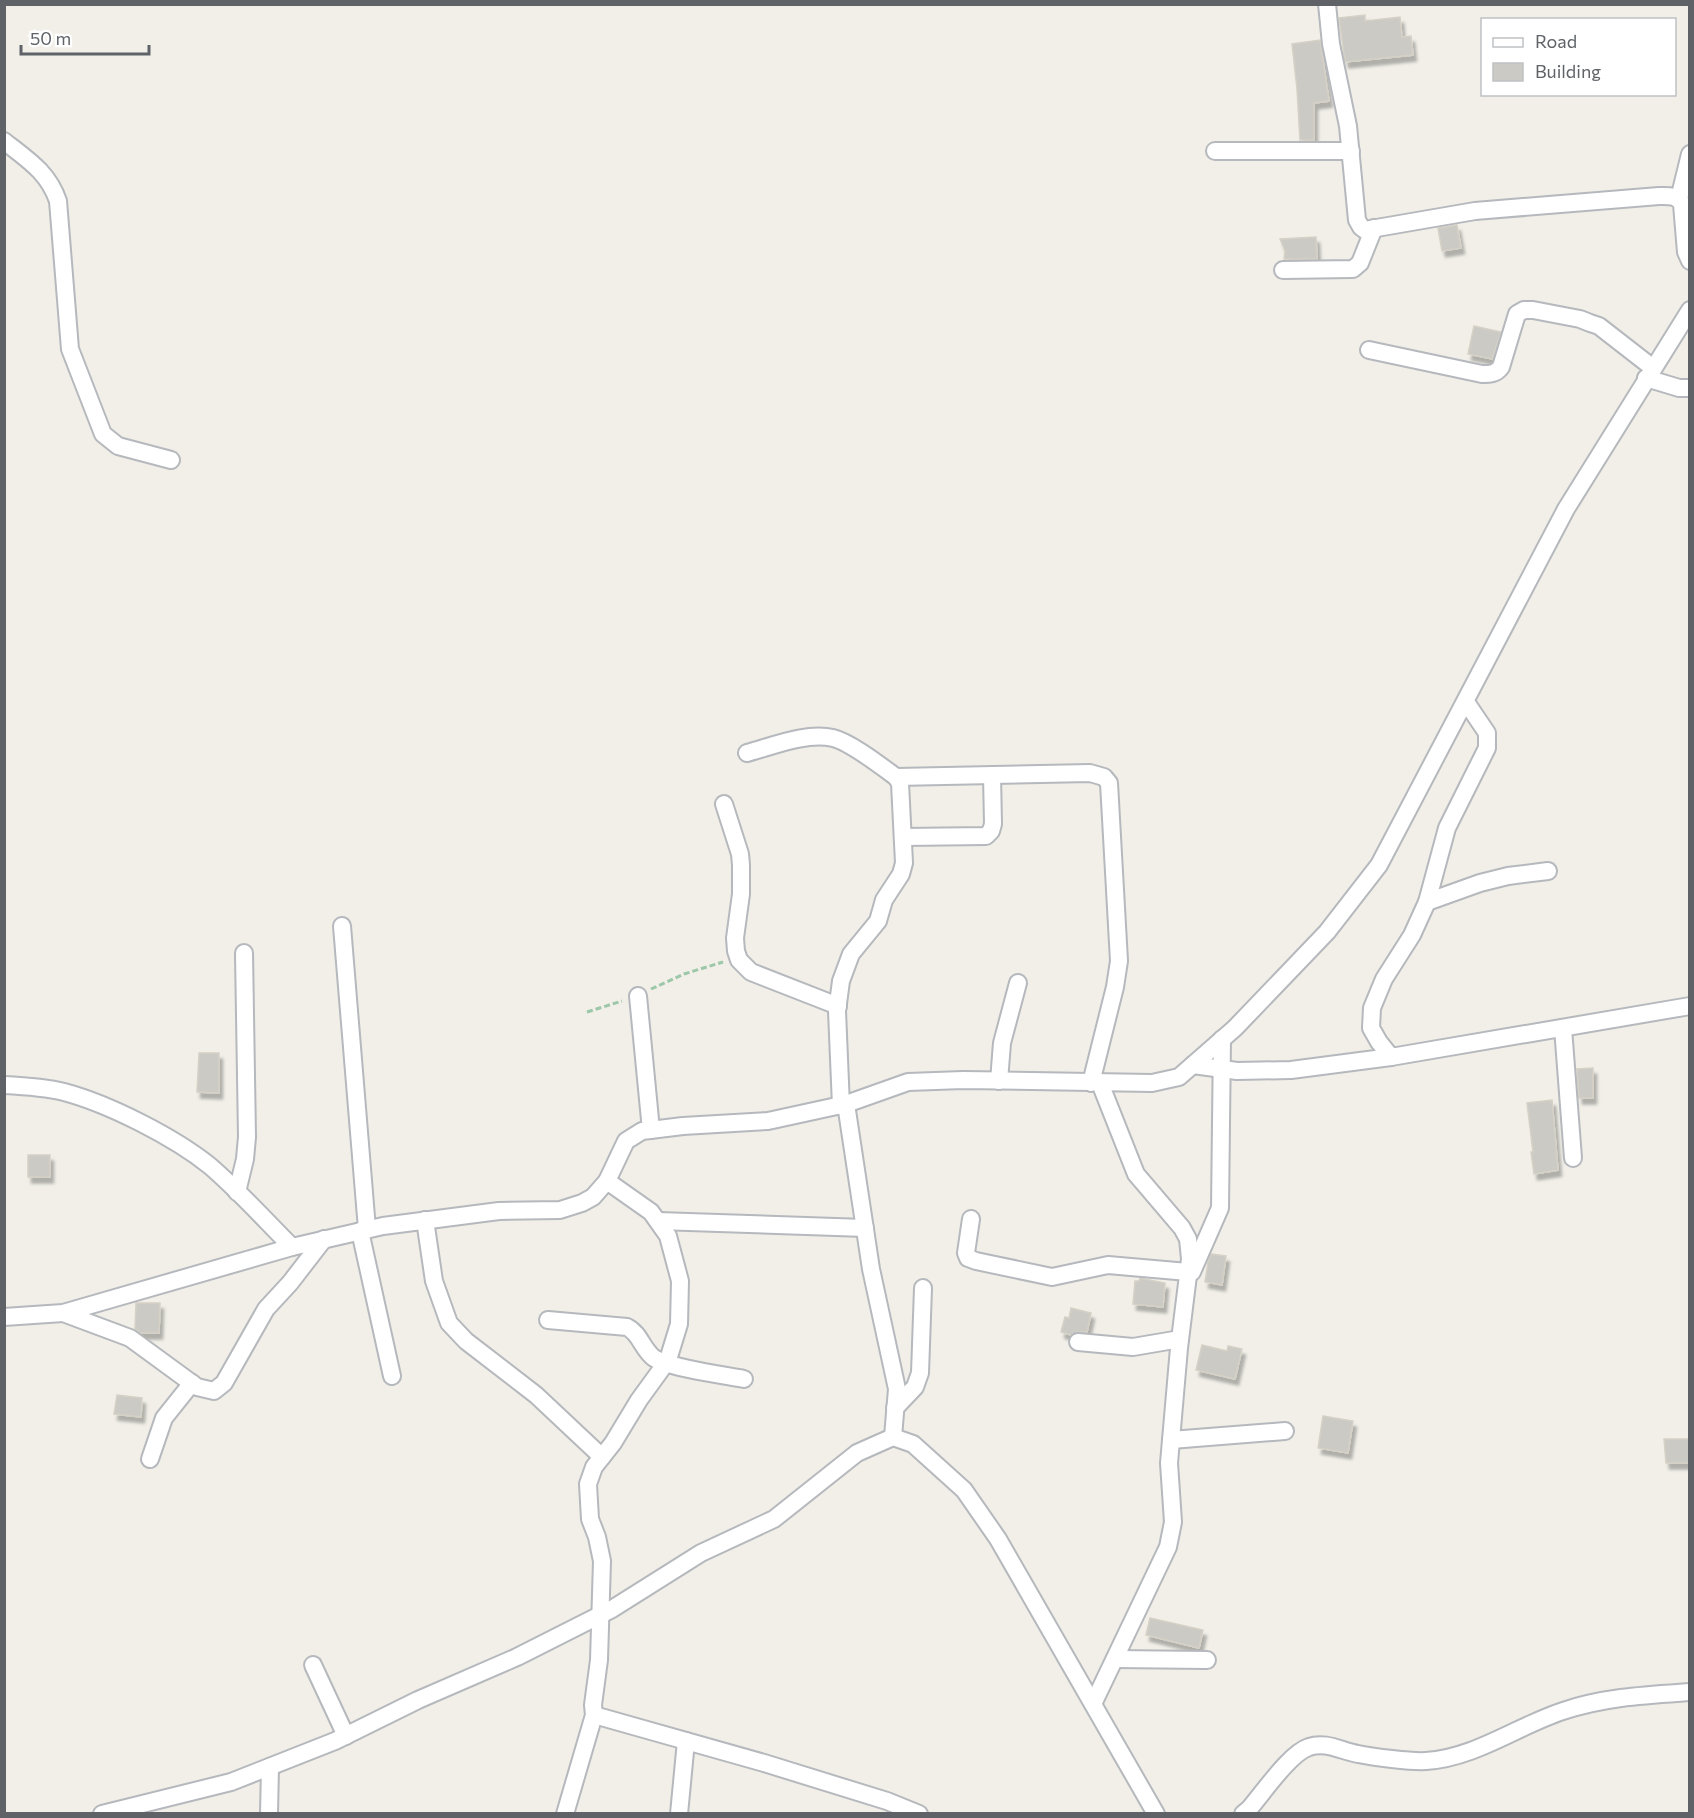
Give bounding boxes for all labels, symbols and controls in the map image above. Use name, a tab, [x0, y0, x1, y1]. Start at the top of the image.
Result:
scale bar	[21, 18, 148, 56]
legend	[1481, 18, 1676, 96]
text: 50 m	[30, 27, 71, 49]
text: Road	[1535, 30, 1577, 52]
text: Building	[1535, 60, 1601, 82]

